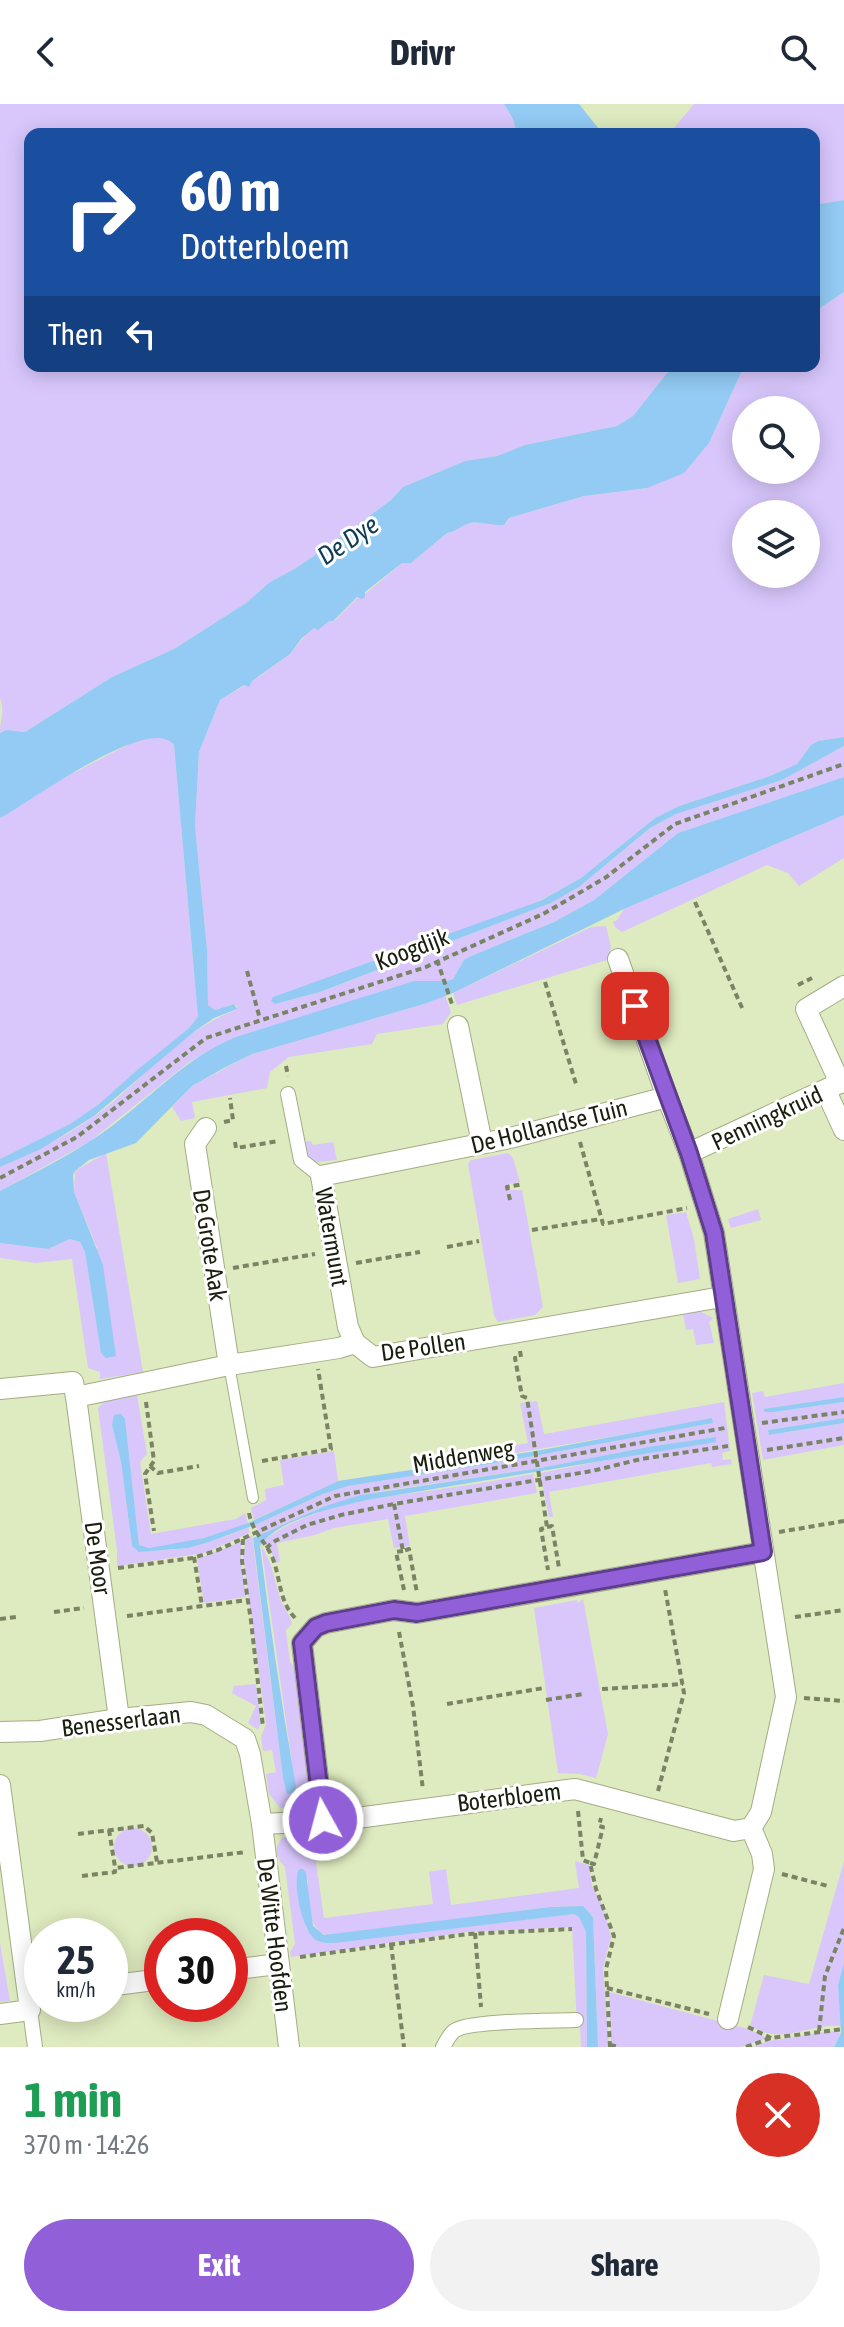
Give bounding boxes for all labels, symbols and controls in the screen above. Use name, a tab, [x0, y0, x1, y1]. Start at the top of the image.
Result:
icon: back	[24, 30, 68, 74]
icon: search	[776, 30, 820, 74]
text: Drivr	[390, 31, 454, 73]
text: 60 m	[180, 159, 281, 223]
icon: right	[48, 160, 152, 264]
text: Dotterbloem	[180, 225, 350, 267]
icon: left	[119, 312, 163, 356]
text: Then	[48, 317, 103, 351]
map controls	[732, 396, 820, 588]
button: search	[732, 396, 820, 484]
button: layers	[732, 500, 820, 588]
water label: De Dye	[312, 509, 384, 571]
street label: Koogdijk	[371, 923, 453, 975]
pin	[601, 972, 669, 1040]
icon: arrive	[613, 984, 657, 1028]
street label: Penningkruid	[707, 1081, 827, 1155]
street label: De Hollandse Tuin	[468, 1093, 630, 1159]
street label: Watermunt	[310, 1185, 354, 1289]
street label: De Grote Aak	[188, 1187, 232, 1303]
street label: De Pollen	[379, 1328, 467, 1366]
street label: Middenweg	[410, 1434, 516, 1478]
street label: De Moor	[80, 1520, 117, 1597]
street label: Benesserlaan	[60, 1700, 182, 1742]
street label: Boterbloem	[456, 1777, 562, 1817]
position arrow	[281, 1778, 365, 1862]
street label: De Witte Hoofden	[252, 1856, 298, 2014]
speed limit sign: 30	[144, 1918, 248, 2022]
text: 25	[57, 1937, 95, 1982]
text: km/h	[56, 1978, 96, 2001]
text: 1 min	[24, 2072, 122, 2127]
button: close	[736, 2073, 820, 2157]
text: 370 m · 14:26	[24, 2130, 149, 2160]
button: Exit	[24, 2219, 414, 2311]
button: Share	[430, 2219, 820, 2311]

